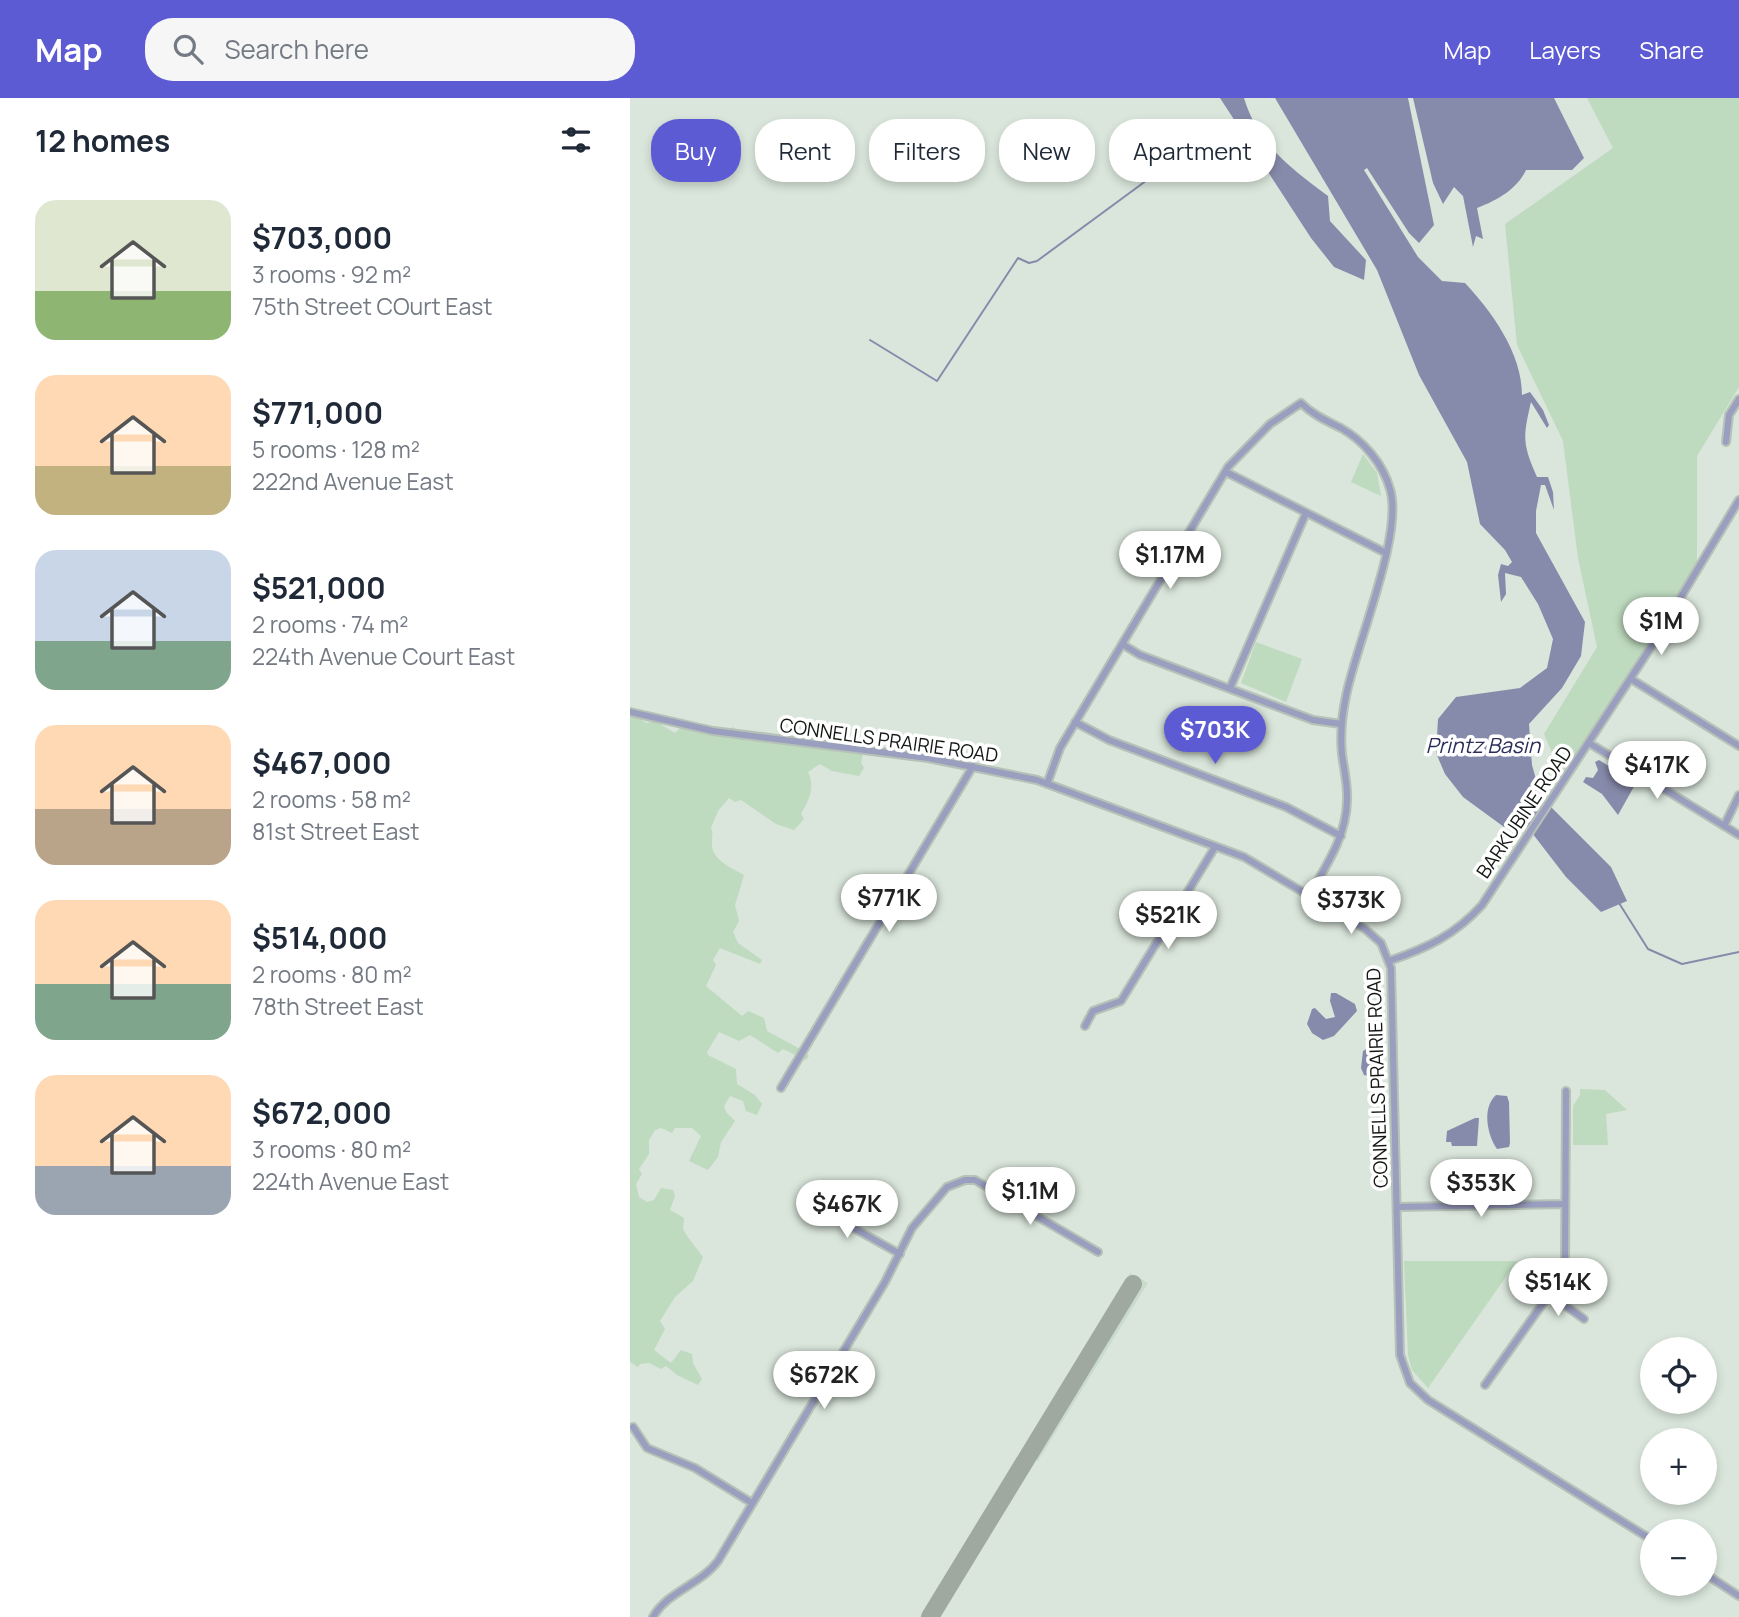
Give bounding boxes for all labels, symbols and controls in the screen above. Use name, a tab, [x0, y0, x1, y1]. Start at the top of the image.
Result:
search box	[145, 18, 635, 81]
text: Map	[35, 27, 103, 72]
icon: search	[169, 30, 207, 68]
text: Search here	[225, 31, 369, 67]
text: Map	[1444, 33, 1491, 66]
text: Layers	[1529, 33, 1601, 66]
text: Share	[1639, 33, 1704, 66]
chip: Buy	[651, 119, 741, 182]
chip: Rent	[755, 119, 855, 182]
chip: Filters	[869, 119, 985, 182]
chip: New	[999, 119, 1095, 182]
chip: Apartment	[1109, 119, 1276, 182]
text: 12 homes	[35, 120, 170, 161]
icon: filters	[557, 121, 595, 159]
text: $703,000	[252, 217, 392, 258]
icon: home	[91, 228, 175, 312]
text: 3 rooms · 92 m²	[252, 258, 411, 290]
text: 75th Street COurt East	[252, 290, 493, 322]
text: $771,000	[252, 392, 383, 433]
icon: home	[91, 403, 175, 487]
text: 5 rooms · 128 m²	[252, 433, 420, 465]
text: 222nd Avenue East	[252, 465, 454, 497]
pin: $1.17M	[1113, 532, 1227, 591]
text: $1.17M	[1135, 538, 1205, 570]
text: $521,000	[252, 567, 386, 608]
icon: home	[91, 578, 175, 662]
pin: $1M	[1627, 598, 1695, 657]
text: $1M	[1639, 604, 1683, 636]
text: 2 rooms · 74 m²	[252, 608, 408, 640]
text: 224th Avenue Court East	[252, 640, 515, 672]
pin: $703K	[1166, 706, 1264, 766]
street label: CONNELLS PRAIRIE ROAD	[778, 712, 1000, 768]
text: $703K	[1180, 713, 1250, 745]
water label: Printz Basin	[1426, 731, 1542, 759]
street label: BARKUBINE ROAD	[1470, 741, 1578, 883]
text: $467,000	[252, 742, 392, 783]
pin: $417K	[1608, 742, 1706, 801]
text: $417K	[1624, 748, 1690, 780]
icon: home	[91, 753, 175, 837]
text: 2 rooms · 58 m²	[252, 783, 411, 815]
text: 81st Street East	[252, 815, 420, 847]
pin: $771K	[840, 874, 938, 934]
pin: $373K	[1302, 876, 1400, 936]
text: $771K	[857, 881, 921, 913]
text: $373K	[1317, 883, 1385, 915]
pin: $521K	[1119, 892, 1217, 951]
text: $521K	[1135, 898, 1201, 930]
text: $514,000	[252, 917, 388, 958]
icon: home	[91, 928, 175, 1012]
text: 2 rooms · 80 m²	[252, 958, 412, 990]
street label: CONNELLS PRAIRIE ROAD	[1360, 968, 1394, 1188]
text: 78th Street East	[252, 990, 424, 1022]
text: $672,000	[252, 1092, 392, 1133]
icon: home	[91, 1103, 175, 1187]
text: 3 rooms · 80 m²	[252, 1133, 411, 1165]
pin: $353K	[1432, 1160, 1530, 1219]
text: 224th Avenue East	[252, 1165, 449, 1197]
text: $353K	[1446, 1166, 1516, 1198]
pin: $1.1M	[981, 1168, 1079, 1227]
text: $1.1M	[1001, 1174, 1059, 1206]
pin: $467K	[798, 1180, 896, 1240]
text: $467K	[812, 1187, 882, 1219]
pin: $514K	[1509, 1258, 1607, 1318]
text: $514K	[1525, 1265, 1591, 1297]
map controls	[1640, 1337, 1717, 1596]
button: locate	[1640, 1337, 1717, 1414]
pin: $672K	[775, 1352, 873, 1411]
text: $672K	[789, 1358, 859, 1390]
button: +	[1640, 1428, 1717, 1505]
button: −	[1640, 1519, 1717, 1596]

